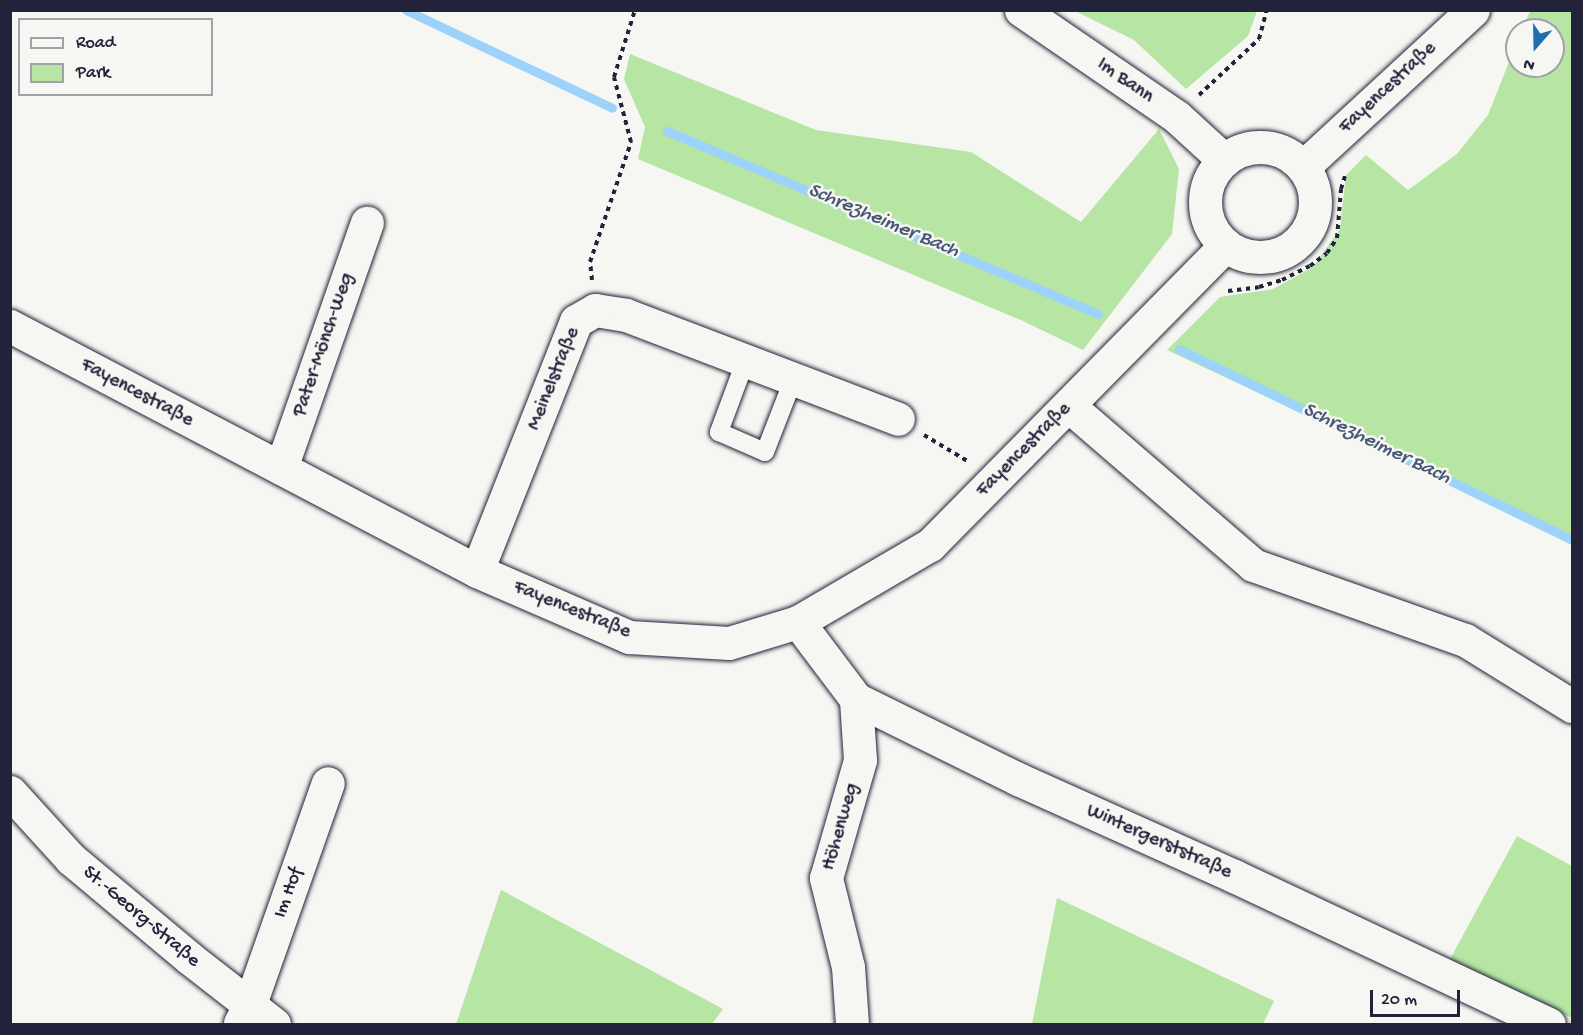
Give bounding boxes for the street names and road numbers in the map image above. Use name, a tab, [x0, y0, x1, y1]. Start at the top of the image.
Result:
street label: Fayencestraße	[1334, 37, 1442, 139]
street label: Im Bann	[1092, 53, 1158, 109]
street label: Pater-Mönch-Weg	[288, 270, 360, 420]
street label: Meinelstraße	[522, 324, 586, 434]
street label: Fayencestraße	[76, 353, 198, 433]
street label: Fayencestraße	[972, 398, 1076, 502]
street label: Fayencestraße	[510, 576, 634, 644]
street label: Höhenweg	[817, 781, 865, 873]
street label: Wintergerststraße	[1082, 799, 1236, 885]
street label: St.-Georg-Straße	[77, 861, 205, 973]
street label: Im Hof	[269, 865, 309, 921]

